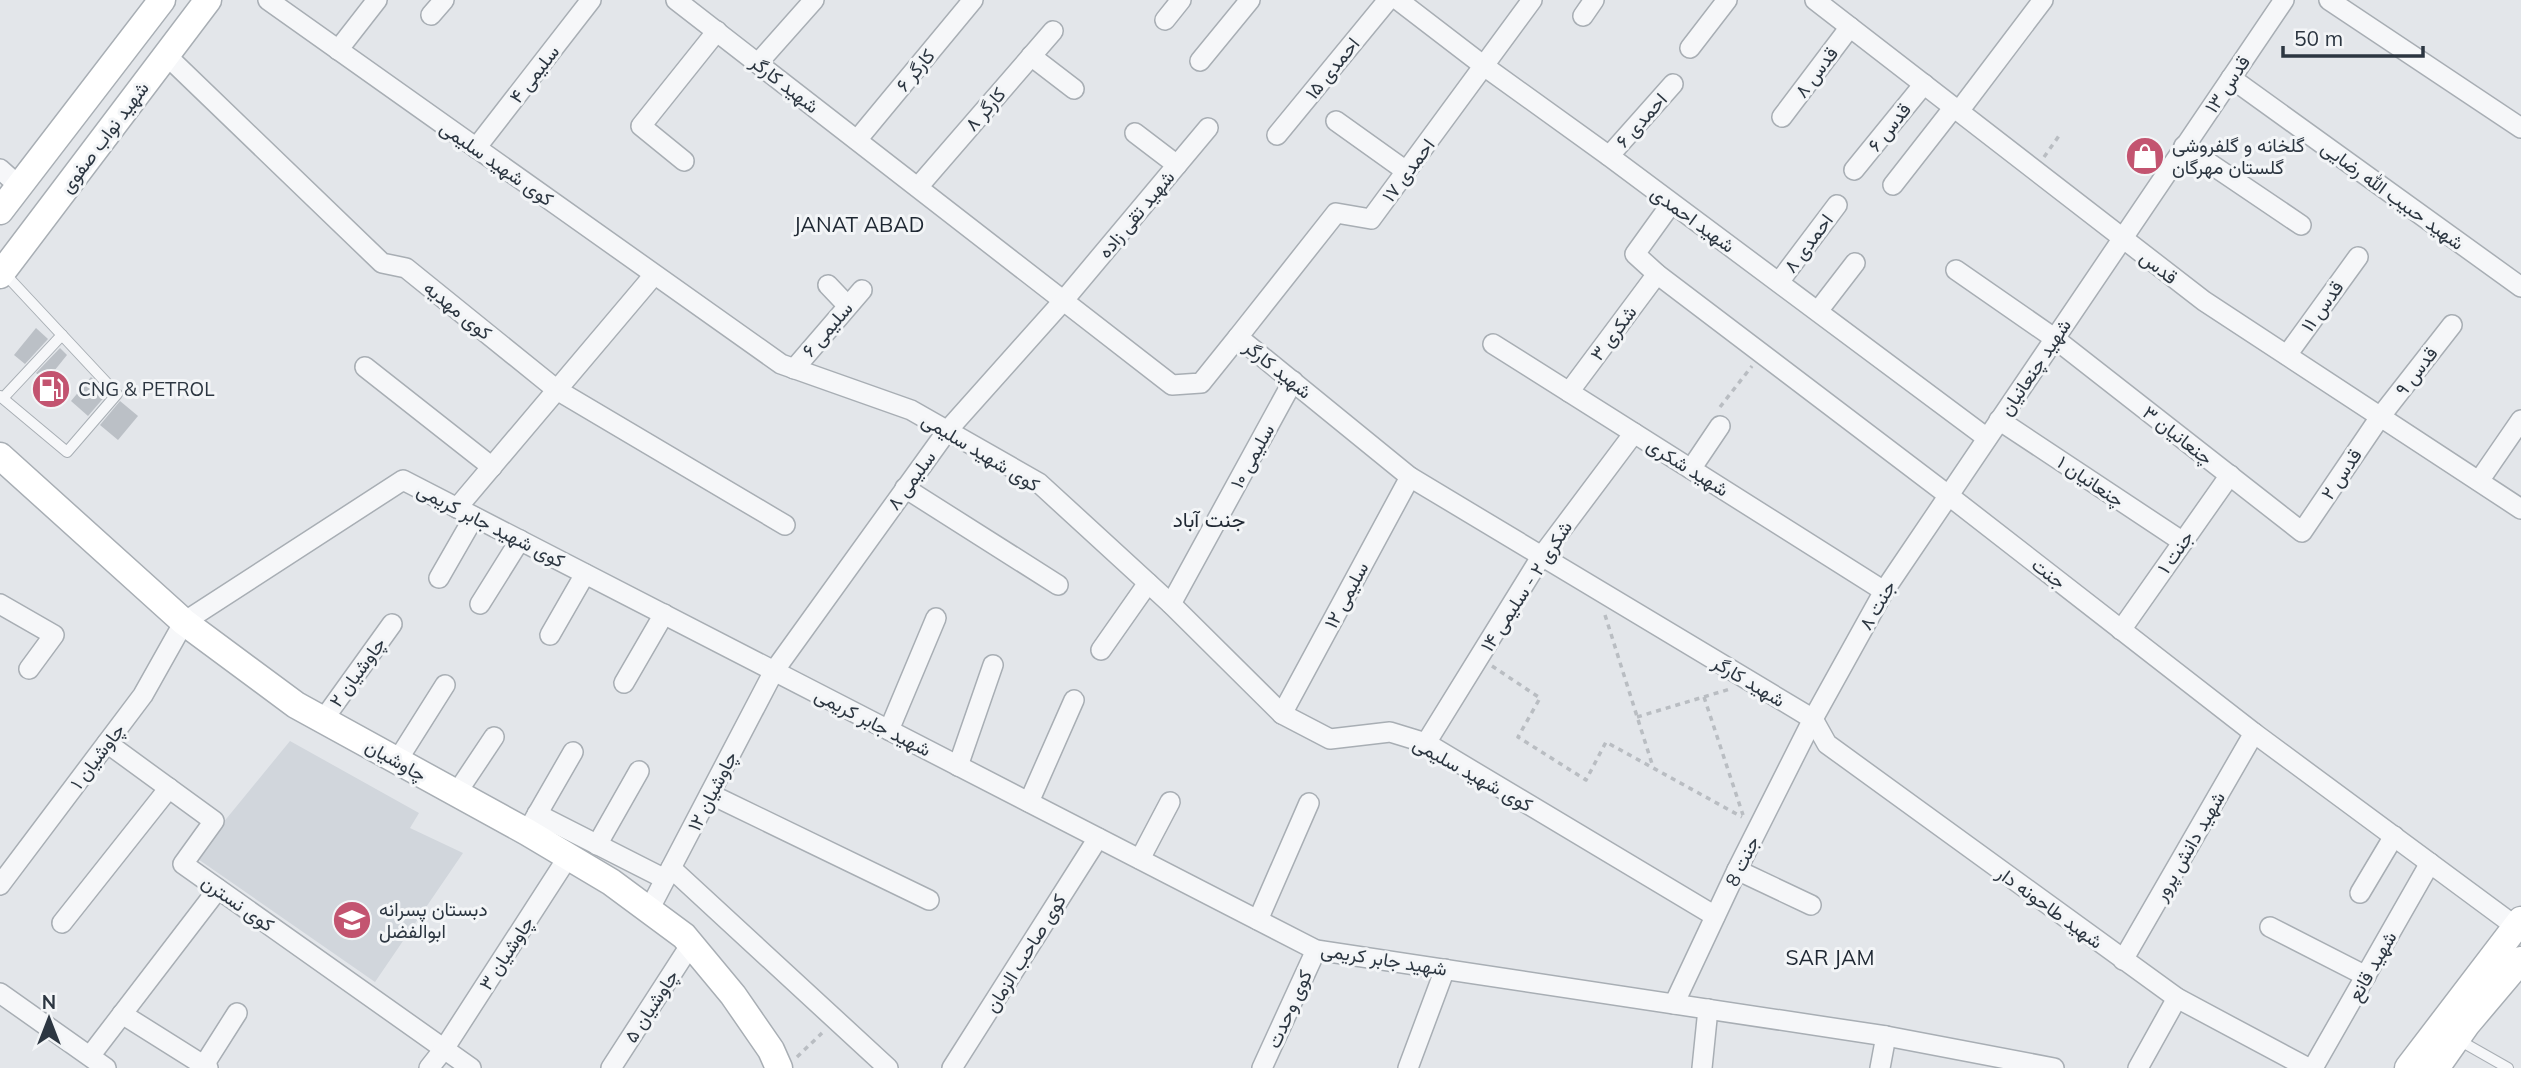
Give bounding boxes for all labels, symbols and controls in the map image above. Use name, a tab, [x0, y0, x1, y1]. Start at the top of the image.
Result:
scale bar	[2283, 14, 2423, 58]
text: 50 m	[2294, 25, 2343, 51]
street label: احمدی ۱۵	[1300, 32, 1364, 104]
street label: سلیمی ۴	[504, 40, 564, 108]
street label: قدس ۸	[1789, 42, 1843, 102]
street label: کارگر ۶	[890, 44, 940, 96]
street label: شهید کارگر	[745, 49, 824, 118]
street label: قدس ۱۳	[2199, 51, 2255, 117]
street label: شهید نواب صفوی	[54, 76, 154, 198]
street label: کارگر ۸	[960, 82, 1010, 136]
street label: احمدی ۶	[1610, 88, 1672, 152]
street label: قدس ۶	[1862, 98, 1916, 156]
street label: کوی شهید سلیمی	[436, 115, 558, 211]
place label: گلخانه و گلفروشی گلستان مهرگان	[2172, 133, 2305, 179]
street label: احمدی ۱۷	[1376, 134, 1440, 206]
shop icon: گلخانه و گلفروشی گلستان مهرگان	[2124, 135, 2166, 177]
street label: شهید حبیب الله رضایی	[2317, 135, 2469, 255]
street label: شهید تقی زاده	[1092, 165, 1180, 263]
street label: شهید احمدی	[1646, 181, 1740, 258]
street label: احمدی ۸	[1778, 209, 1838, 277]
district label: JANAT ABAD	[794, 211, 924, 237]
street label: قدس	[2135, 245, 2183, 289]
street label: کوی مهدیه	[419, 275, 497, 345]
street label: قدس ۱۱	[2295, 276, 2349, 336]
street label: سلیمی ۶	[796, 296, 858, 362]
street label: شکری ۳	[1584, 301, 1642, 365]
street label: شهید چنعانیان	[1994, 314, 2078, 421]
street label: شهید کارگر	[1238, 334, 1317, 404]
street label: قدس ۹	[2389, 342, 2443, 400]
fuel station icon: CNG & PETROL	[30, 368, 72, 410]
place label: CNG & PETROL	[78, 377, 215, 401]
street label: چنعانیان ۳	[2137, 400, 2218, 471]
street label: کوی شهید سلیمی	[918, 407, 1044, 497]
street label: سلیمی ۱۰	[1225, 420, 1279, 492]
street label: شهید شکری	[1643, 432, 1733, 502]
street label: قدس ۲	[2315, 444, 2367, 504]
street label: سلیمی ۸	[881, 446, 941, 514]
street label: چنعانیان ۱	[2052, 450, 2129, 514]
street label: کوی شهید جابر کریمی	[413, 477, 569, 573]
district label: جنت آباد	[1173, 506, 1245, 532]
street label: شکری ۲ - سلیمی ۱۴	[1475, 516, 1577, 656]
street label: جنت ۱	[2152, 526, 2198, 578]
street label: جنت	[2027, 552, 2071, 594]
street label: سلیمی ۱۲	[1319, 558, 1373, 632]
street label: جنت ۸	[1853, 576, 1901, 634]
street label: چاوشیان ۲	[324, 632, 392, 713]
street label: شهید کارگر	[1708, 650, 1790, 712]
street label: شهید جابر کریمی	[811, 682, 935, 762]
street label: چاوشیان ۱	[64, 718, 131, 795]
street label: کوی شهید سلیمی	[1409, 731, 1537, 817]
street label: چاوشیان	[360, 734, 431, 788]
street label: چاوشیان ۱۲	[682, 747, 744, 836]
street label: شهید دانش پرور	[2148, 787, 2232, 907]
street label: جنت 8	[1720, 832, 1764, 890]
street label: شهيد طاحونه دار	[1992, 860, 2108, 953]
street label: کوی نسترن	[197, 869, 279, 937]
street label: کوی صاحب الزمان	[979, 889, 1071, 1017]
place label: دبستان پسرانه ابوالفضل	[379, 897, 487, 943]
school or university icon: دبستان پسرانه ابوالفضل	[331, 899, 373, 941]
street label: چاوشیان ۳	[473, 912, 540, 996]
street label: شهید قانع	[2342, 927, 2403, 1006]
street label: شهید جابر کریمی	[1319, 937, 1449, 981]
district label: SAR JAM	[1786, 944, 1874, 970]
street label: چاوشیان ۵	[619, 965, 685, 1048]
street label: کوی وحدت	[1261, 966, 1317, 1052]
north arrow	[14, 984, 84, 1054]
text: N	[42, 990, 56, 1014]

